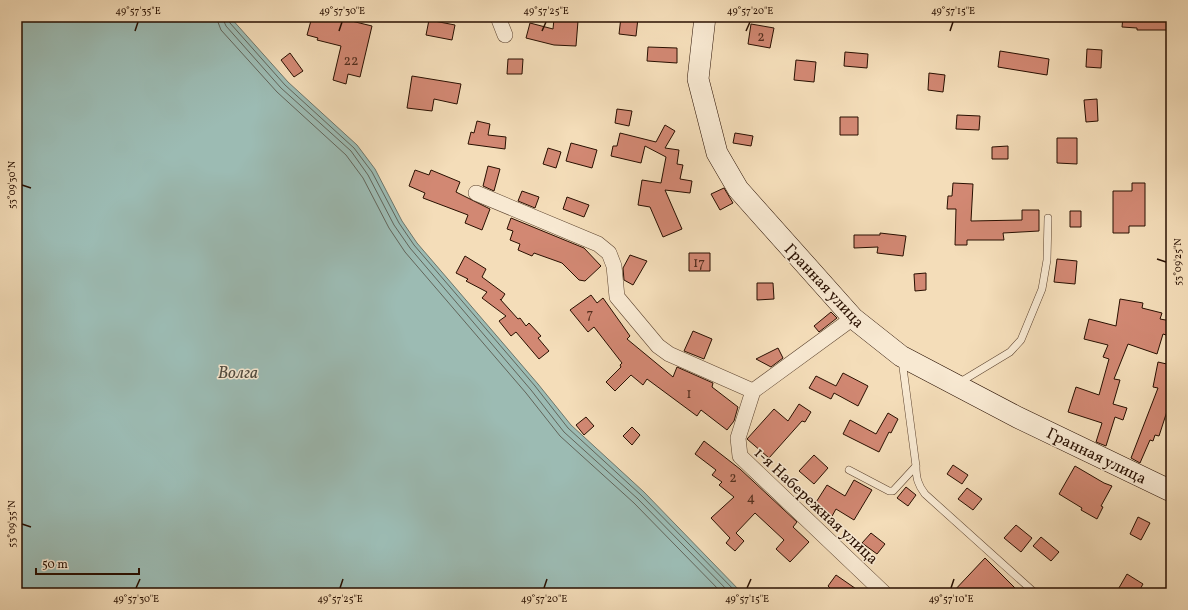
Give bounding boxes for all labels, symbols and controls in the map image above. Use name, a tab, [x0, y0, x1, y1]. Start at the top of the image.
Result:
text: 49°57'35"E	[115, 4, 161, 18]
text: 49°57'30"E	[319, 4, 365, 18]
text: 49°57'25"E	[523, 4, 569, 18]
text: 49°57'20"E	[727, 4, 773, 18]
text: 49°57'15"E	[931, 4, 975, 18]
house number: 2	[757, 28, 765, 47]
house number: 22	[343, 52, 359, 71]
text: 53°09'30"N	[5, 160, 19, 209]
text: 53°09'25"N	[1171, 238, 1185, 286]
street label: Гранная улица	[778, 239, 869, 334]
house number: 17	[693, 254, 705, 273]
house number: 7	[587, 305, 594, 324]
water label: Волга	[218, 362, 258, 385]
house number: 1	[686, 385, 692, 404]
street label: Гранная улица	[1043, 423, 1150, 490]
street label: 1-я Набережная улица	[749, 443, 883, 570]
house number: 2	[729, 469, 737, 488]
house number: 4	[747, 489, 755, 508]
text: 53°09'35"N	[5, 500, 19, 548]
scale bar	[36, 550, 139, 576]
text: 50 m	[42, 557, 68, 573]
text: 49°57'30"E	[113, 592, 159, 606]
text: 49°57'25"E	[317, 592, 363, 606]
text: 49°57'20"E	[521, 592, 567, 606]
text: 49°57'15"E	[725, 592, 769, 606]
text: 49°57'10"E	[928, 592, 974, 606]

